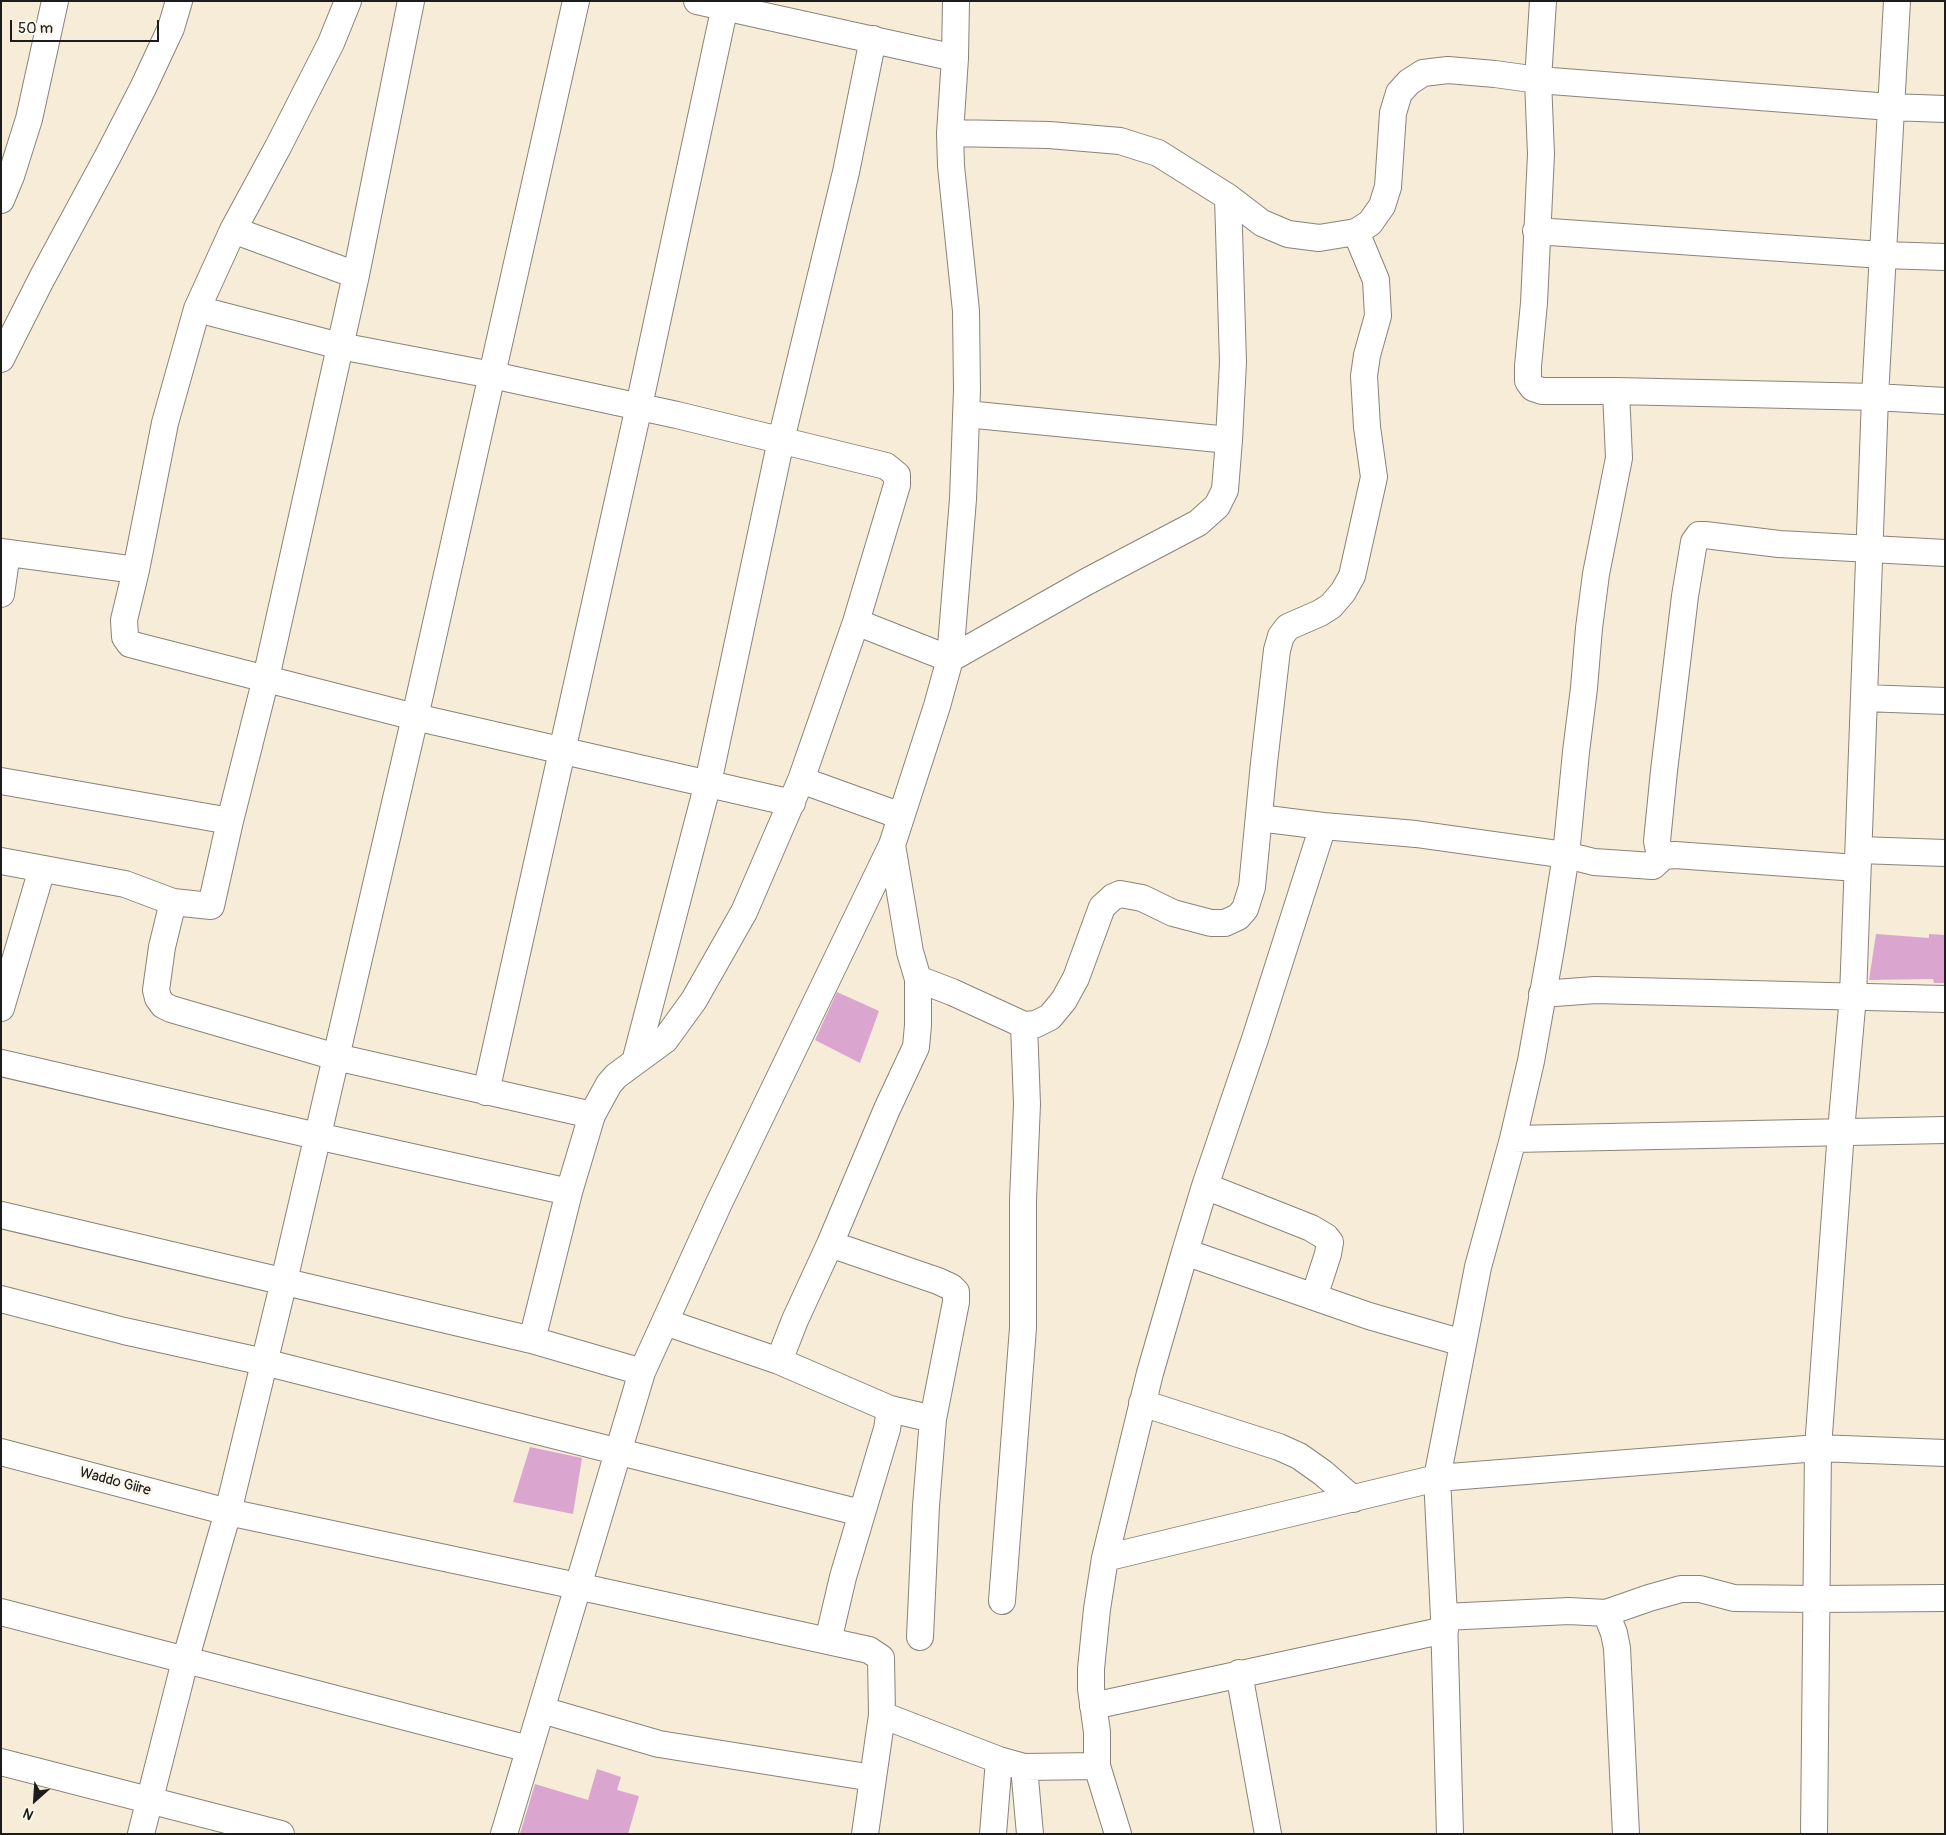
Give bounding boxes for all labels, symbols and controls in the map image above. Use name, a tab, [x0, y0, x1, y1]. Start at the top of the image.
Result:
scale bar	[12, 10, 161, 42]
text: 50 m	[18, 19, 53, 38]
street label: Waddo Giire	[77, 1464, 153, 1500]
north arrow	[10, 1775, 60, 1825]
text: N	[20, 1804, 36, 1824]

